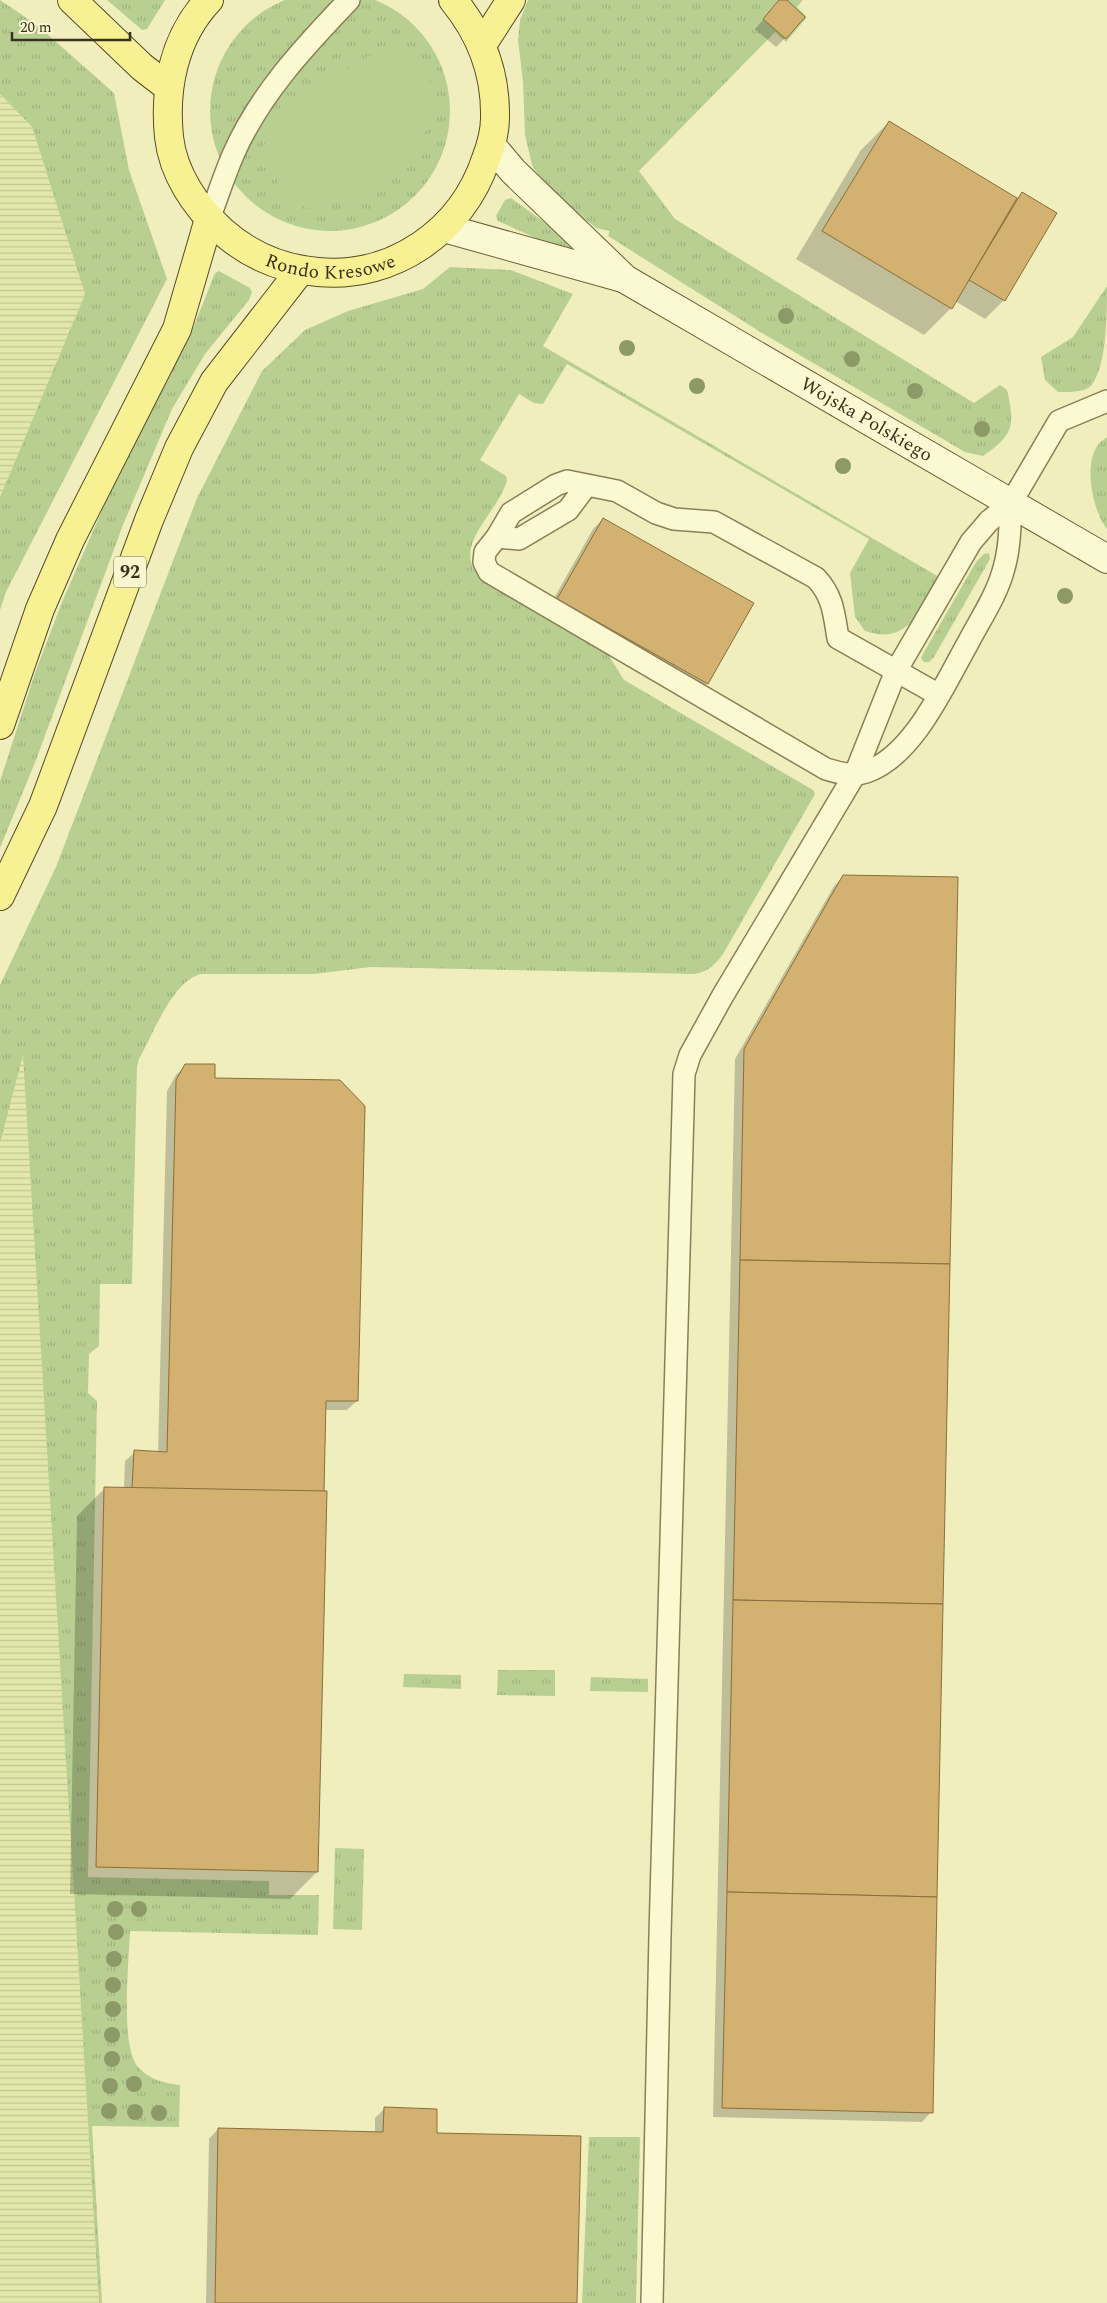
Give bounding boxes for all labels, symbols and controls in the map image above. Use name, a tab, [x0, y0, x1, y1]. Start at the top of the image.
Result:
scale bar	[12, 10, 130, 42]
text: 20 m	[20, 16, 52, 39]
street label: Rondo Kresowe	[261, 246, 400, 287]
street label: Wojska Polskiego	[795, 369, 938, 469]
road number: 92	[114, 556, 146, 588]

